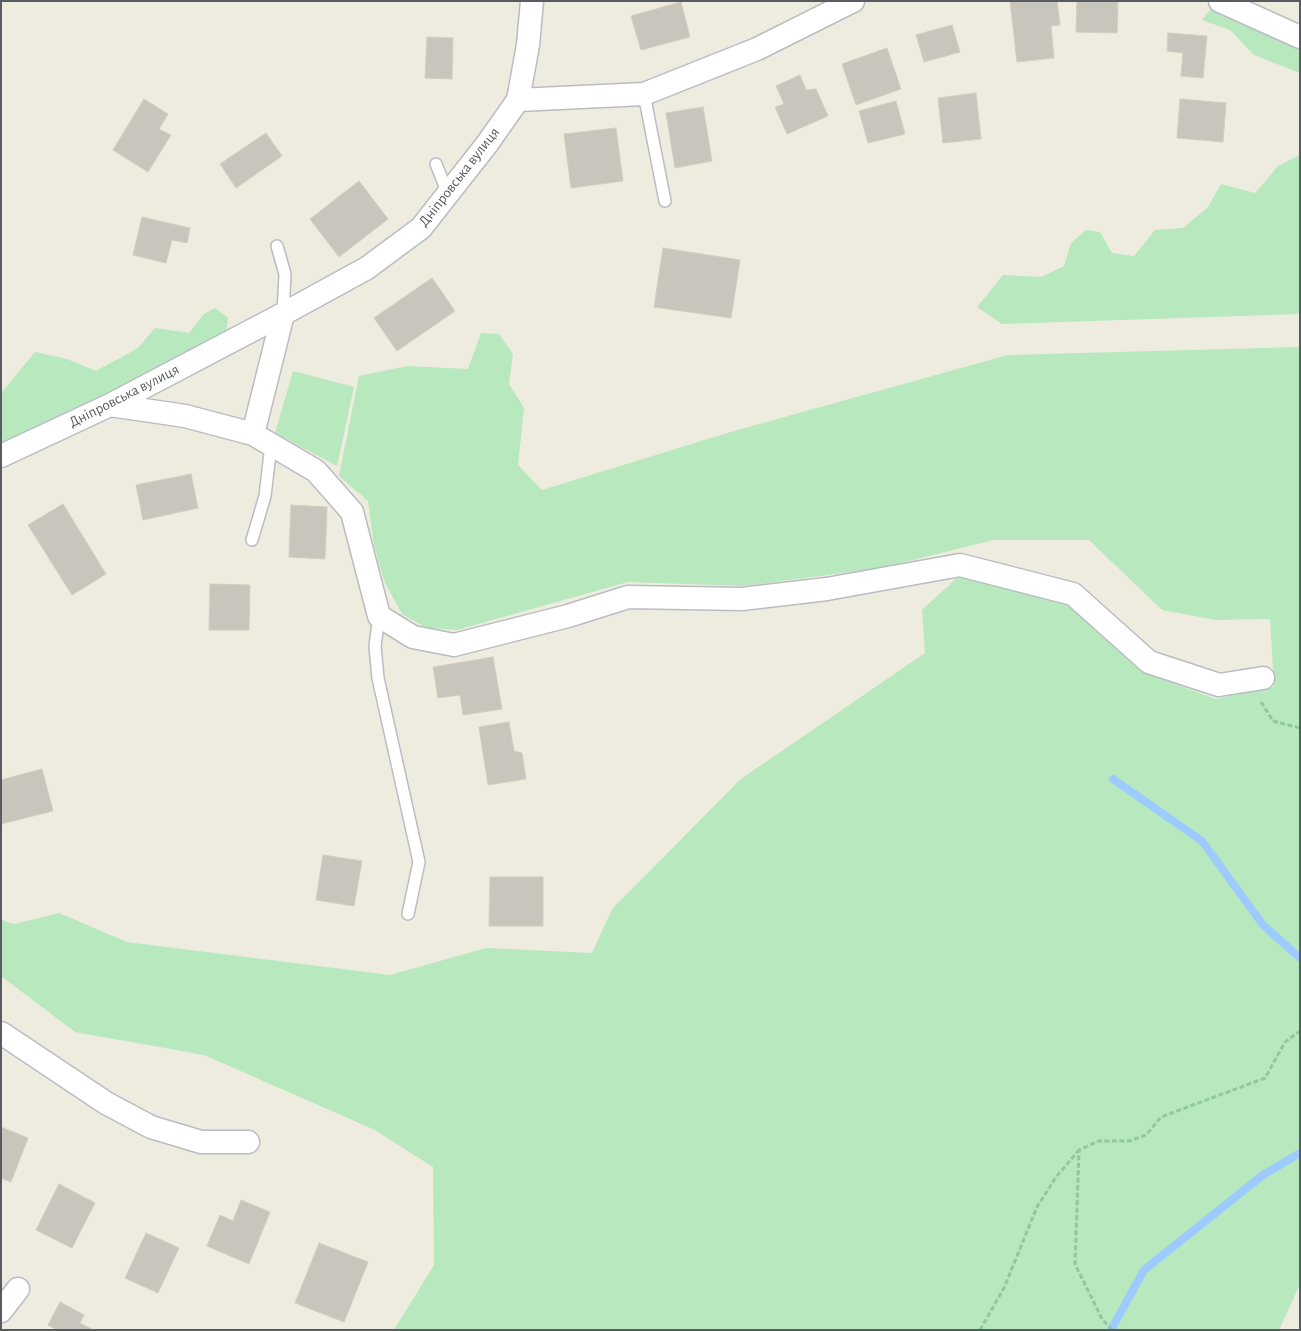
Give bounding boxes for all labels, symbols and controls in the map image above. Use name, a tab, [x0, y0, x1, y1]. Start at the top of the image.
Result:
street label: Дніпровська вулиця	[415, 124, 503, 230]
street label: Дніпровська вулиця	[66, 360, 182, 432]

